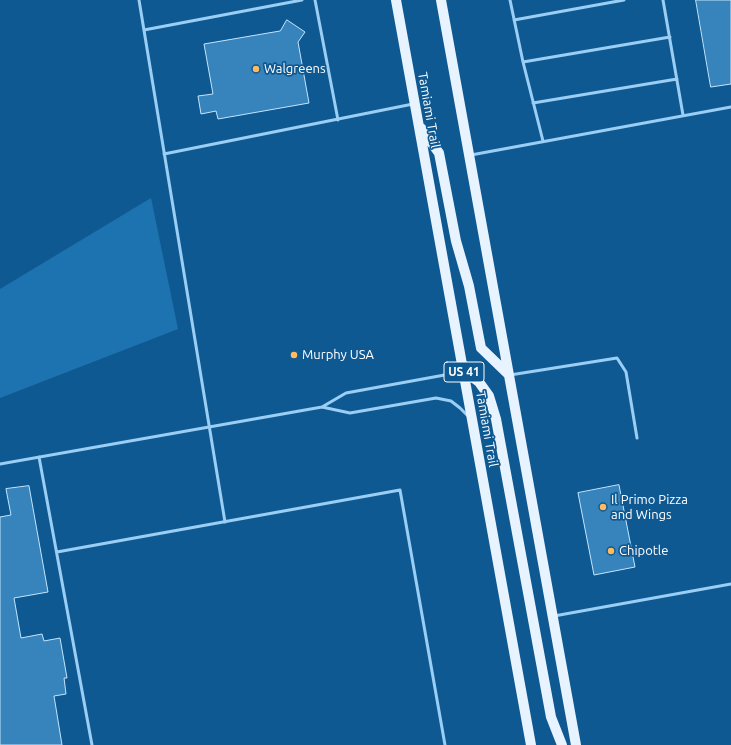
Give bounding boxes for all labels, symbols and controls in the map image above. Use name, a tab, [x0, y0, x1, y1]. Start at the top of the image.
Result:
place label: Walgreens	[264, 61, 326, 77]
marker: Walgreens	[251, 64, 261, 74]
street label: Tamiami Trail	[415, 71, 443, 149]
place label: Murphy USA	[302, 347, 374, 363]
marker: Murphy USA	[289, 350, 299, 360]
road number: US 41	[444, 362, 484, 382]
street label: Tamiami Trail	[473, 390, 501, 468]
place label: Il Primo Pizza and Wings	[611, 492, 688, 523]
marker: Il Primo Pizza and Wings	[598, 502, 608, 512]
place label: Chipotle	[619, 543, 668, 559]
marker: Chipotle	[606, 546, 616, 556]

